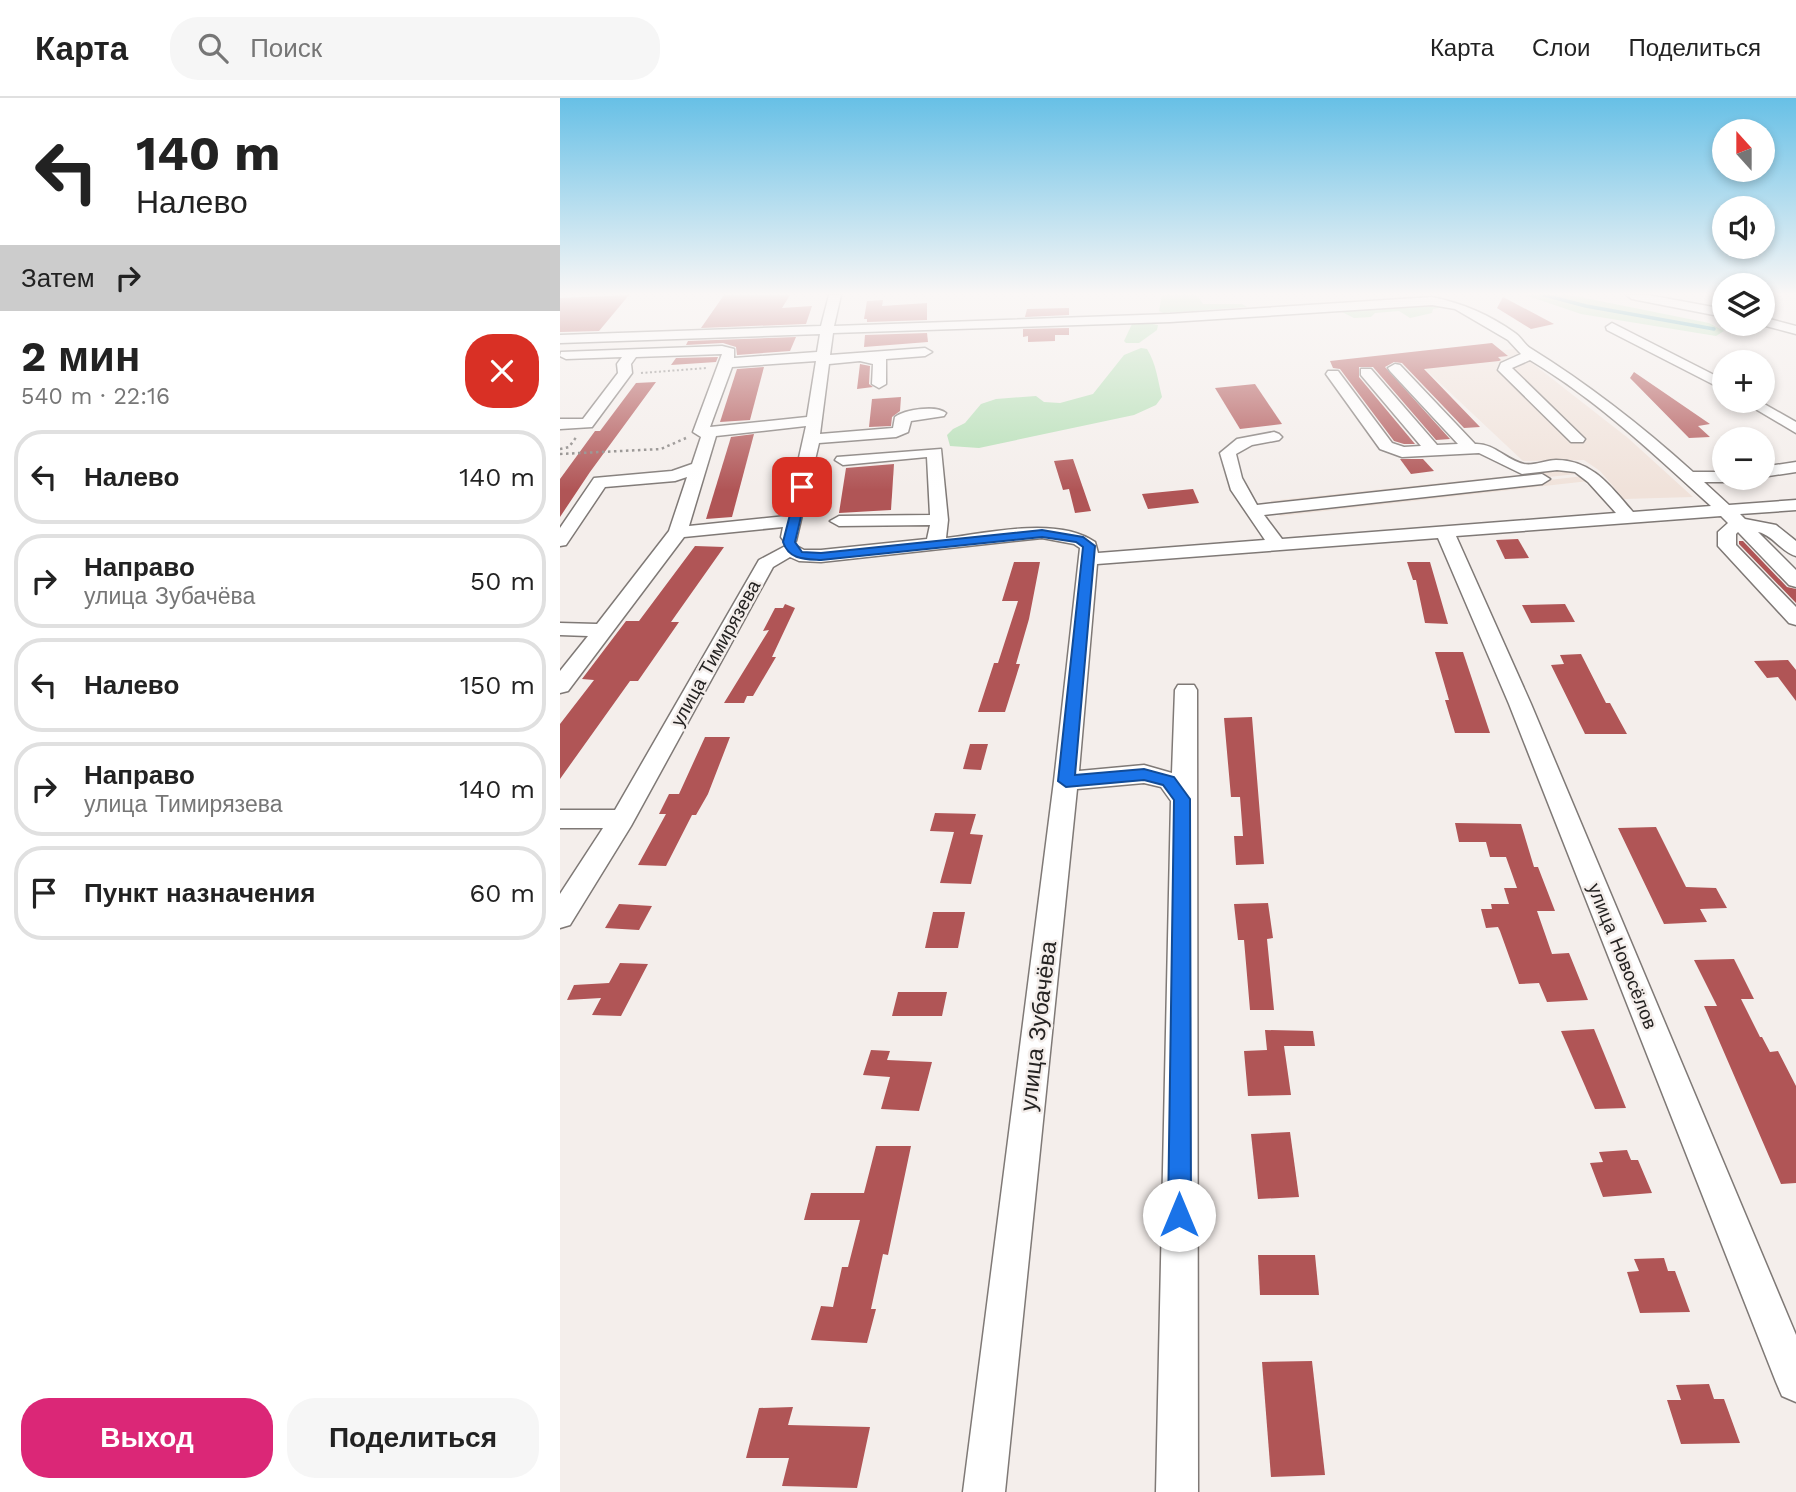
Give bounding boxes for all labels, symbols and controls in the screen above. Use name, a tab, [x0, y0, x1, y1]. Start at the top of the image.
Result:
search box	[170, 17, 660, 80]
text: Карта	[35, 29, 128, 68]
icon: search	[194, 29, 232, 67]
text: Поиск	[250, 33, 322, 63]
text: Карта	[1430, 34, 1494, 62]
text: Слои	[1532, 34, 1590, 62]
text: Поделиться	[1628, 34, 1761, 62]
north arrow	[1712, 119, 1774, 182]
map controls	[1712, 119, 1775, 490]
text: 140 m	[136, 124, 280, 182]
icon: left	[21, 126, 112, 217]
text: Налево	[136, 183, 248, 221]
button: sound	[1712, 196, 1775, 259]
icon: right	[109, 259, 147, 297]
text: Затем	[21, 263, 95, 293]
button: layers	[1712, 273, 1775, 336]
text: 2 мин	[21, 332, 140, 381]
button: close	[465, 334, 539, 408]
button: +	[1712, 350, 1775, 413]
text: 540 m · 22:16	[21, 383, 170, 410]
button: −	[1712, 427, 1775, 490]
pin	[772, 457, 832, 517]
icon: left	[25, 458, 63, 496]
text: Налево	[84, 462, 179, 492]
text: 140 m	[459, 462, 535, 492]
icon: arrive	[783, 468, 821, 506]
text: Направо	[84, 552, 195, 582]
icon: right	[25, 562, 63, 600]
text: 50 m	[470, 566, 535, 596]
street label: улица Тимирязева	[666, 576, 765, 731]
text: улица Зубачёва	[84, 583, 255, 610]
icon: left	[25, 666, 63, 704]
text: Налево	[84, 670, 179, 700]
text: 150 m	[460, 670, 535, 700]
text: Направо	[84, 760, 195, 790]
icon: right	[25, 770, 63, 808]
text: 140 m	[459, 774, 535, 804]
text: улица Тимирязева	[84, 791, 282, 818]
icon: arrive	[25, 874, 63, 912]
text: Пункт назначения	[84, 878, 315, 908]
text: 60 m	[469, 878, 535, 908]
street label: улица Новосёлов	[1583, 880, 1662, 1033]
street label: улица Зубачёва	[1015, 939, 1062, 1113]
position arrow	[1142, 1178, 1216, 1252]
button: Выход	[21, 1398, 273, 1478]
button: Поделиться	[287, 1398, 539, 1478]

